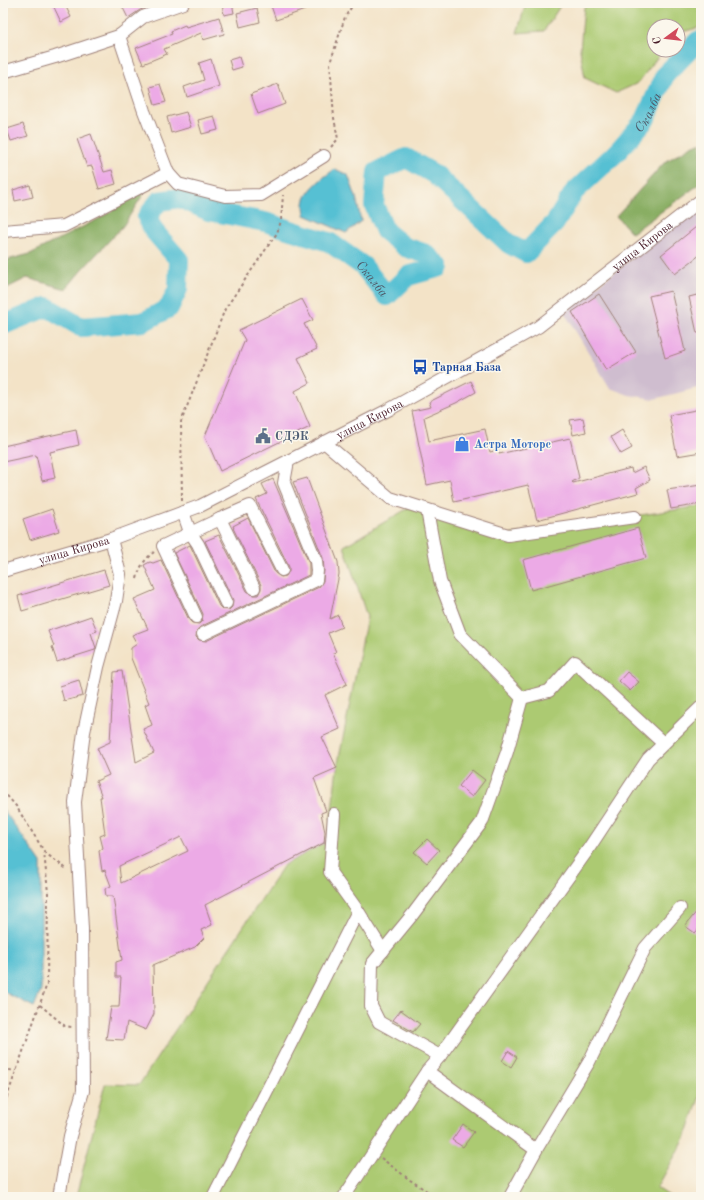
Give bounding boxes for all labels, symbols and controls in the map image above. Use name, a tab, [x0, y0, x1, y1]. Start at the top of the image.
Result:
north arrow	[646, 18, 686, 58]
text: С	[652, 35, 664, 45]
water label: Скалба	[633, 91, 664, 135]
street label: улица Кирова	[610, 219, 675, 274]
water label: Скалба	[354, 259, 390, 300]
bus stop icon: Тарная База	[411, 358, 429, 376]
place label: Тарная База	[432, 362, 501, 374]
street label: улица Кирова	[335, 398, 405, 442]
public building icon: СДЭК	[254, 427, 272, 445]
place label: СДЭК	[275, 431, 309, 443]
shop icon: Астра Моторс	[453, 435, 471, 453]
place label: Астра Моторс	[474, 439, 552, 451]
street label: улица Кирова	[37, 535, 111, 567]

